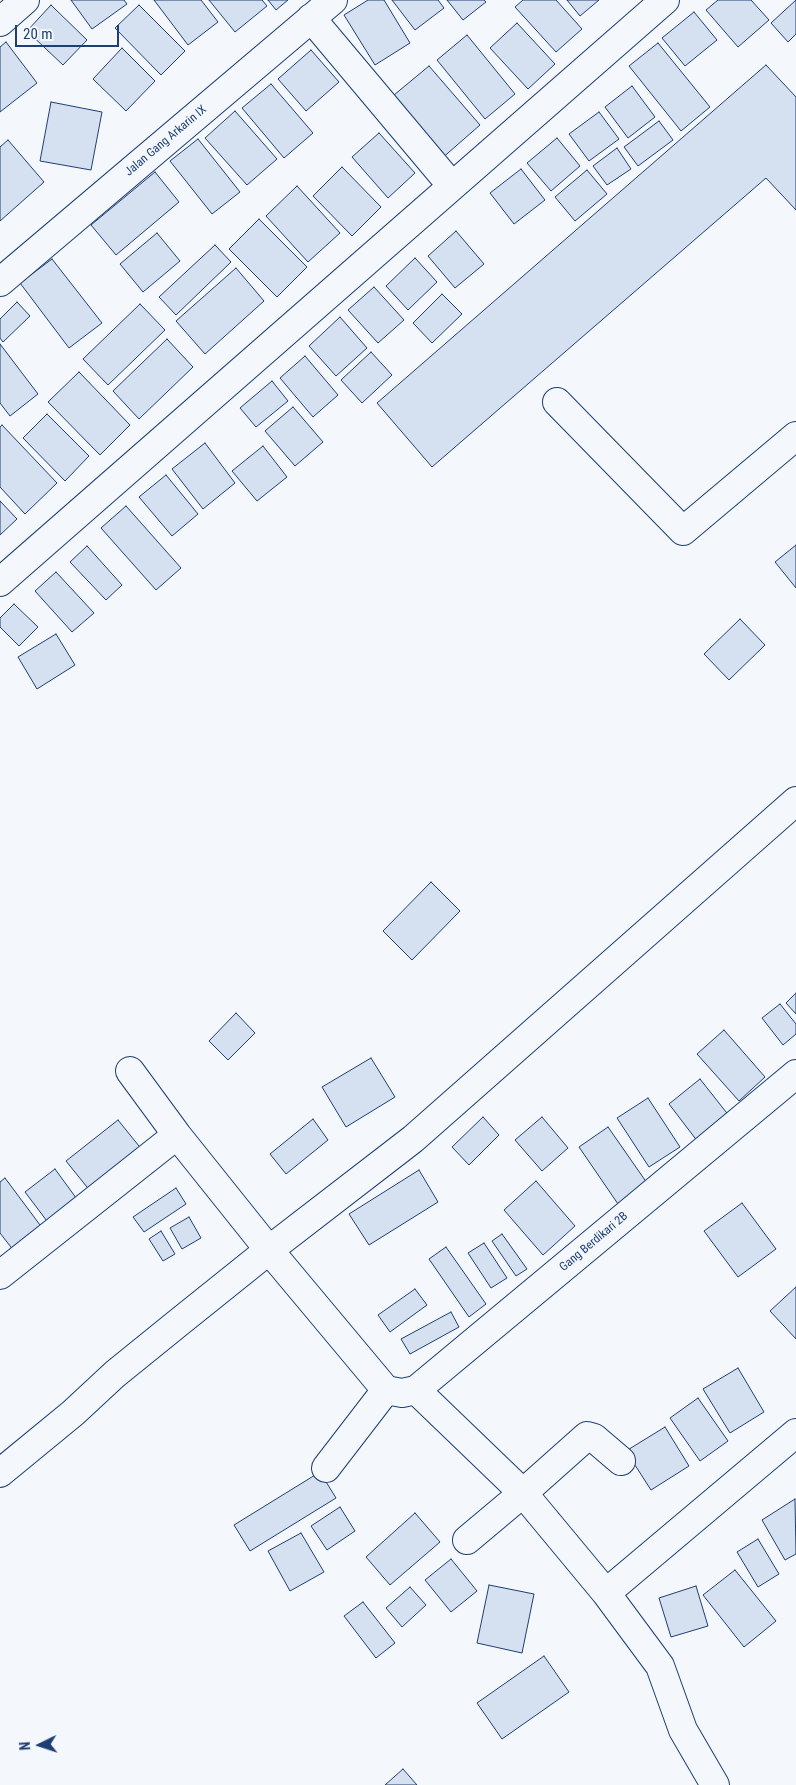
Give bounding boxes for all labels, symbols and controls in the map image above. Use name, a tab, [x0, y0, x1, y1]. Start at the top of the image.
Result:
scale bar	[18, 15, 121, 47]
text: 20 m	[23, 25, 53, 43]
street label: Jalan Gang Arkarin IX	[122, 103, 210, 179]
street label: Gang Berdikari 2B	[557, 1209, 631, 1275]
north arrow	[15, 1720, 65, 1770]
text: N	[17, 1741, 33, 1751]

